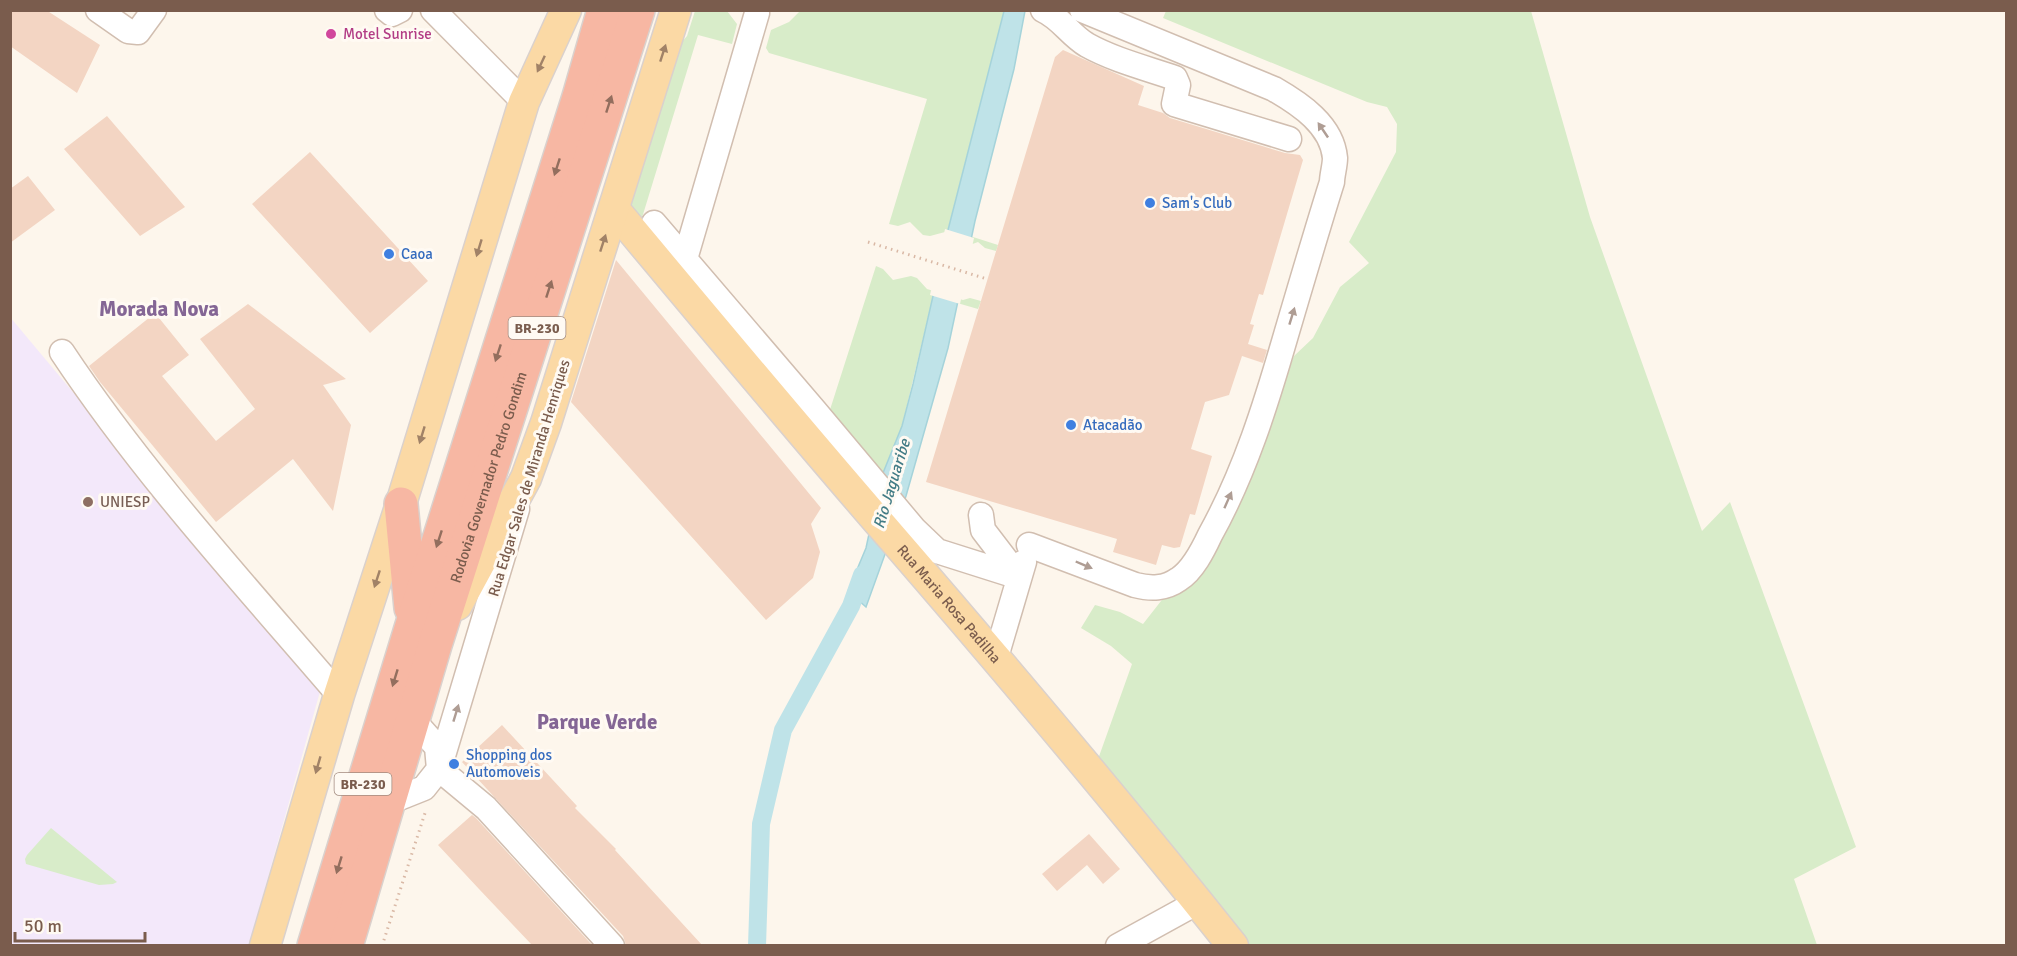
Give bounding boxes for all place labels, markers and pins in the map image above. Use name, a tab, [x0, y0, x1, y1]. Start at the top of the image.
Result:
place label: Motel Sunrise	[343, 25, 432, 43]
marker: Motel Sunrise	[324, 27, 338, 41]
place label: Sam's Club	[1162, 194, 1232, 212]
marker: Sam's Club	[1143, 196, 1157, 210]
place label: Caoa	[401, 245, 433, 263]
marker: Caoa	[382, 247, 396, 261]
place label: Atacadão	[1083, 416, 1143, 434]
marker: Atacadão	[1064, 418, 1078, 432]
place label: UNIESP	[100, 493, 150, 511]
marker: UNIESP	[81, 495, 95, 509]
place label: Shopping dos Automoveis	[466, 746, 552, 781]
marker: Shopping dos Automoveis	[447, 757, 461, 771]

